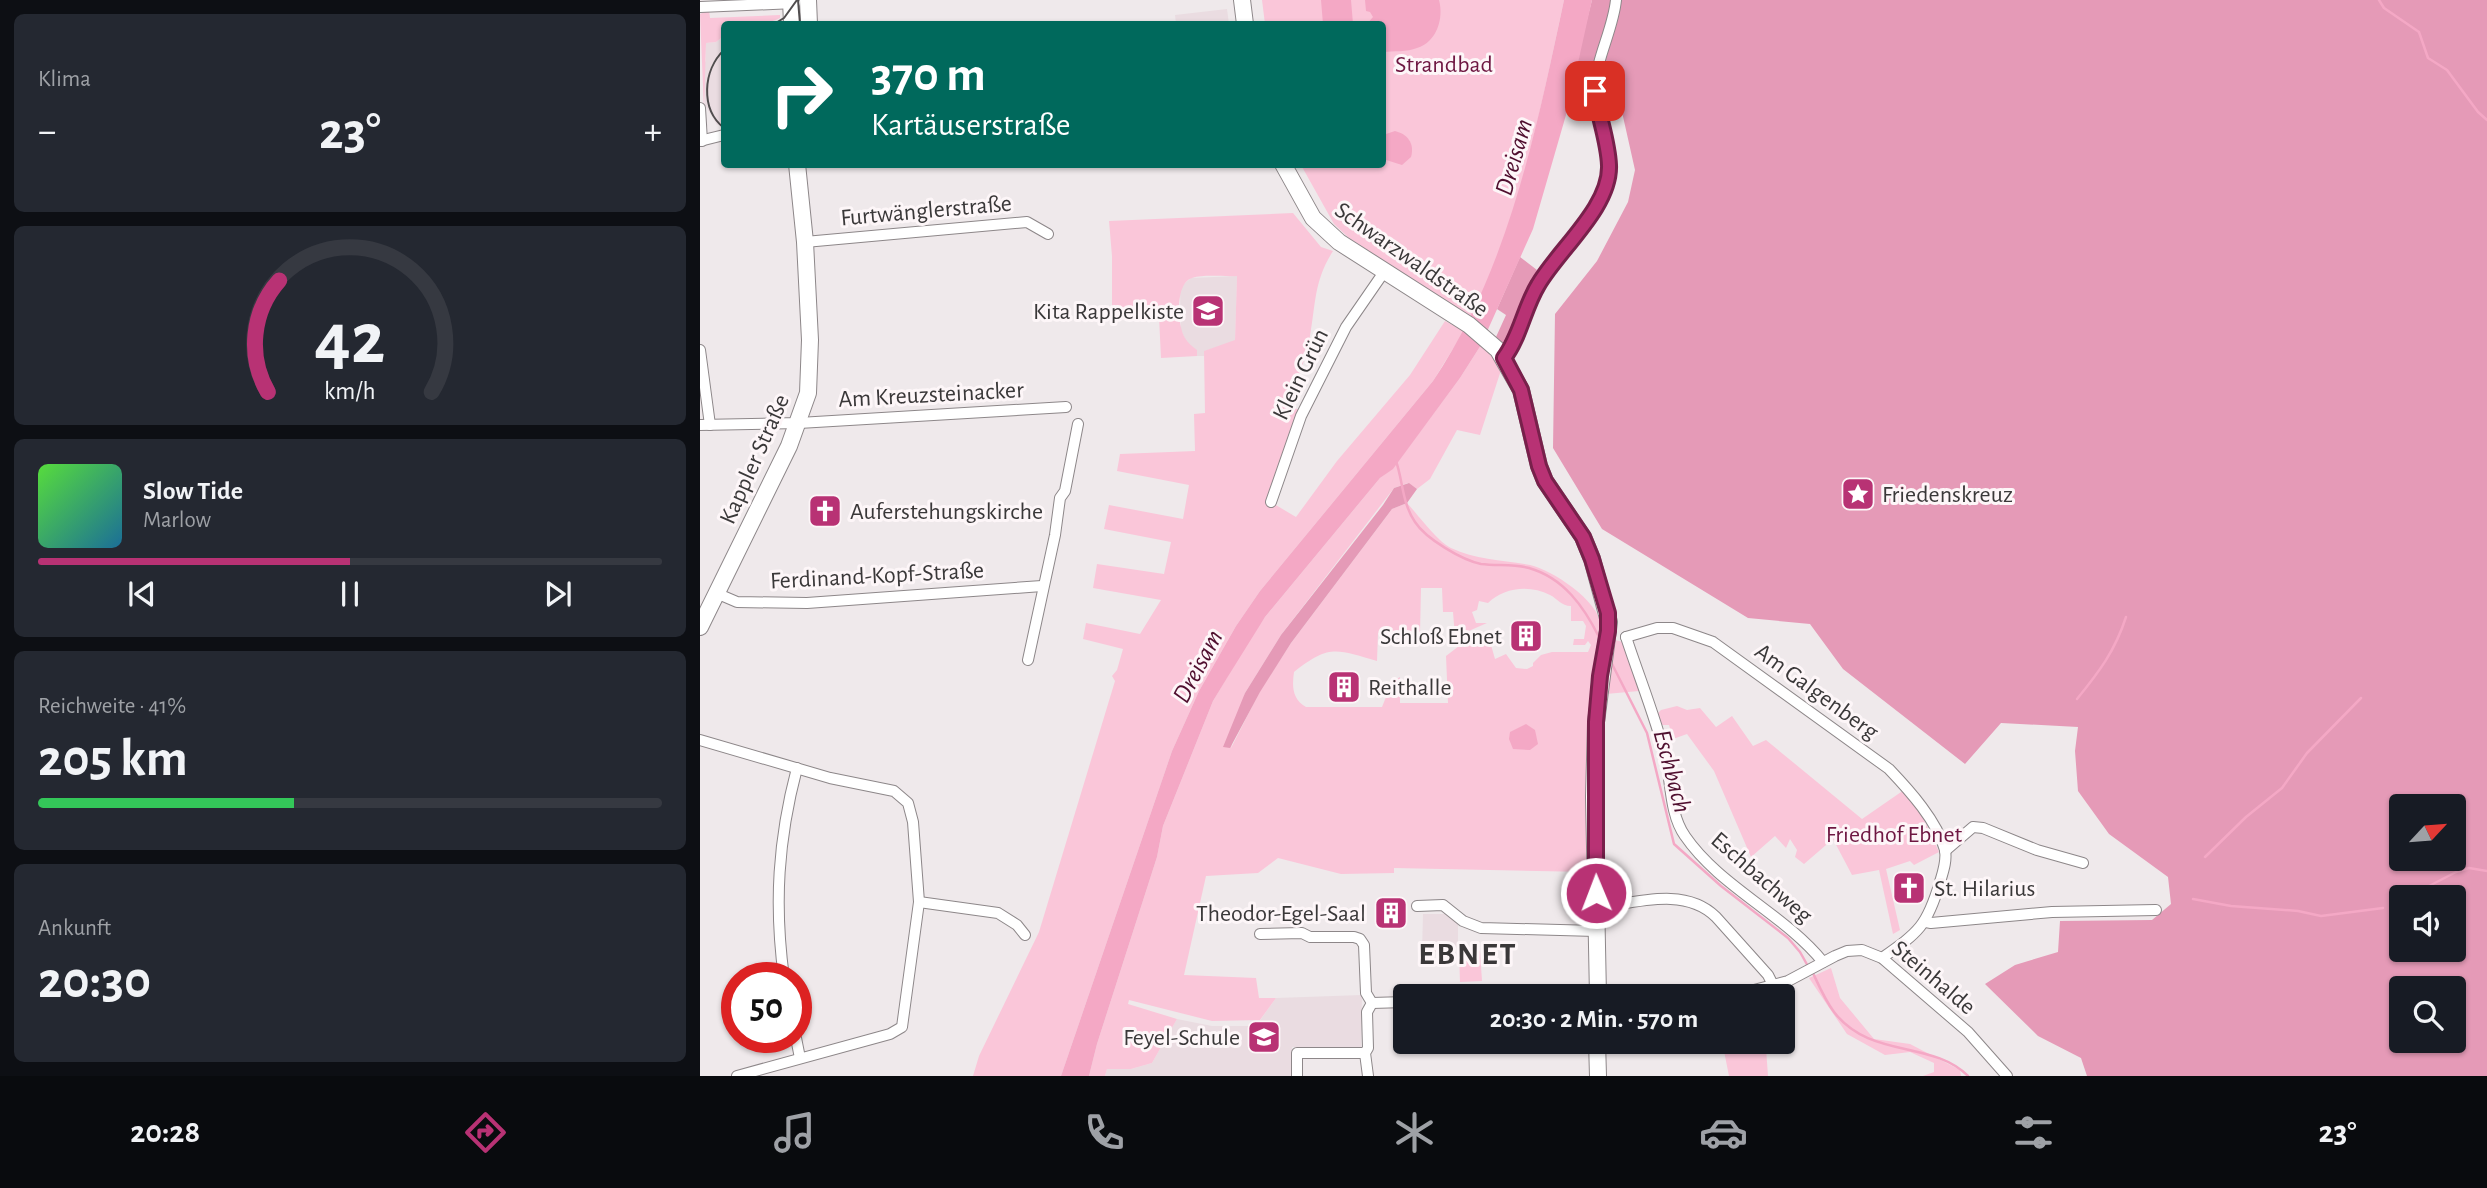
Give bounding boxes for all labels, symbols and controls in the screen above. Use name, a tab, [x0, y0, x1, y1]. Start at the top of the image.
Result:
icon: right	[756, 49, 847, 140]
text: 370 m	[871, 51, 986, 100]
park label: Strandbad	[1395, 53, 1493, 77]
pin	[1565, 61, 1625, 121]
text: Klima	[38, 68, 91, 91]
icon: arrive	[1576, 72, 1614, 110]
text: 23°	[319, 106, 381, 158]
text: Kartäuserstraße	[871, 109, 1071, 141]
text: −	[38, 113, 56, 151]
text: +	[644, 113, 662, 151]
water label: Dreisam	[1491, 116, 1537, 198]
street label: Furtwänglerstraße	[840, 192, 1013, 230]
street label: Schwarzwaldstraße	[1330, 198, 1493, 322]
school or university icon: Kita Rappelkiste	[1189, 292, 1227, 330]
place label: Kita Rappelkiste	[1033, 300, 1184, 324]
text: 42	[315, 304, 385, 377]
street label: Klein Grün	[1269, 325, 1333, 424]
text: km/h	[324, 378, 376, 403]
street label: Am Kreuzsteinacker	[838, 378, 1025, 412]
street label: Kappler Straße	[716, 391, 794, 528]
place icon: Friedenskreuz	[1839, 475, 1877, 513]
text: Slow Tide	[143, 478, 243, 504]
place label: Friedenskreuz	[1882, 483, 2013, 507]
church icon: Auferstehungskirche	[806, 492, 844, 530]
place label: Auferstehungskirche	[850, 500, 1043, 524]
text: Marlow	[143, 509, 211, 532]
street label: Ferdinand-Kopf-Straße	[770, 558, 985, 594]
icon: previous	[123, 575, 161, 613]
icon: pause	[331, 575, 369, 613]
icon: next	[539, 575, 577, 613]
building icon: Schloß Ebnet	[1507, 617, 1545, 655]
place label: Schloß Ebnet	[1380, 625, 1502, 649]
water label: Dreisam	[1168, 626, 1228, 707]
street label: Am Galgenberg	[1750, 639, 1883, 745]
building icon: Reithalle	[1325, 668, 1363, 706]
place label: Reithalle	[1368, 676, 1451, 700]
text: Reichweite · 41%	[38, 695, 186, 718]
water label: Eschbach	[1648, 727, 1696, 816]
text: 205 km	[38, 733, 188, 785]
north arrow	[2389, 794, 2466, 872]
map controls	[2389, 794, 2466, 1053]
park label: Friedhof Ebnet	[1826, 823, 1963, 847]
street label: Eschbachweg	[1706, 828, 1817, 928]
position arrow	[1559, 856, 1633, 930]
church icon: St. Hilarius	[1890, 869, 1928, 907]
place label: St. Hilarius	[1934, 877, 2035, 901]
button: sound	[2389, 885, 2466, 962]
building icon: Theodor-Egel-Saal	[1372, 894, 1410, 932]
place label: Theodor-Egel-Saal	[1196, 902, 1366, 926]
text: Ankunft	[38, 917, 111, 940]
street label: Steinhalde	[1887, 936, 1980, 1019]
district label: EBNET	[1418, 938, 1518, 970]
text: 20:30	[38, 955, 151, 1007]
speed limit sign: 50	[721, 962, 812, 1053]
button: search	[2389, 976, 2466, 1053]
text: 20:30 · 2 Min. · 570 m	[1490, 1006, 1698, 1032]
school or university icon: Feyel-Schule	[1245, 1018, 1283, 1056]
place label: Feyel-Schule	[1123, 1026, 1240, 1050]
icon: directions	[461, 1108, 510, 1157]
icon: music	[770, 1108, 819, 1157]
icon: phone	[1080, 1108, 1129, 1157]
icon: climate	[1390, 1108, 1439, 1157]
icon: car	[1699, 1108, 1748, 1157]
icon: filters	[2009, 1108, 2058, 1157]
text: 20:28	[130, 1116, 200, 1148]
text: 23°	[2318, 1116, 2357, 1148]

